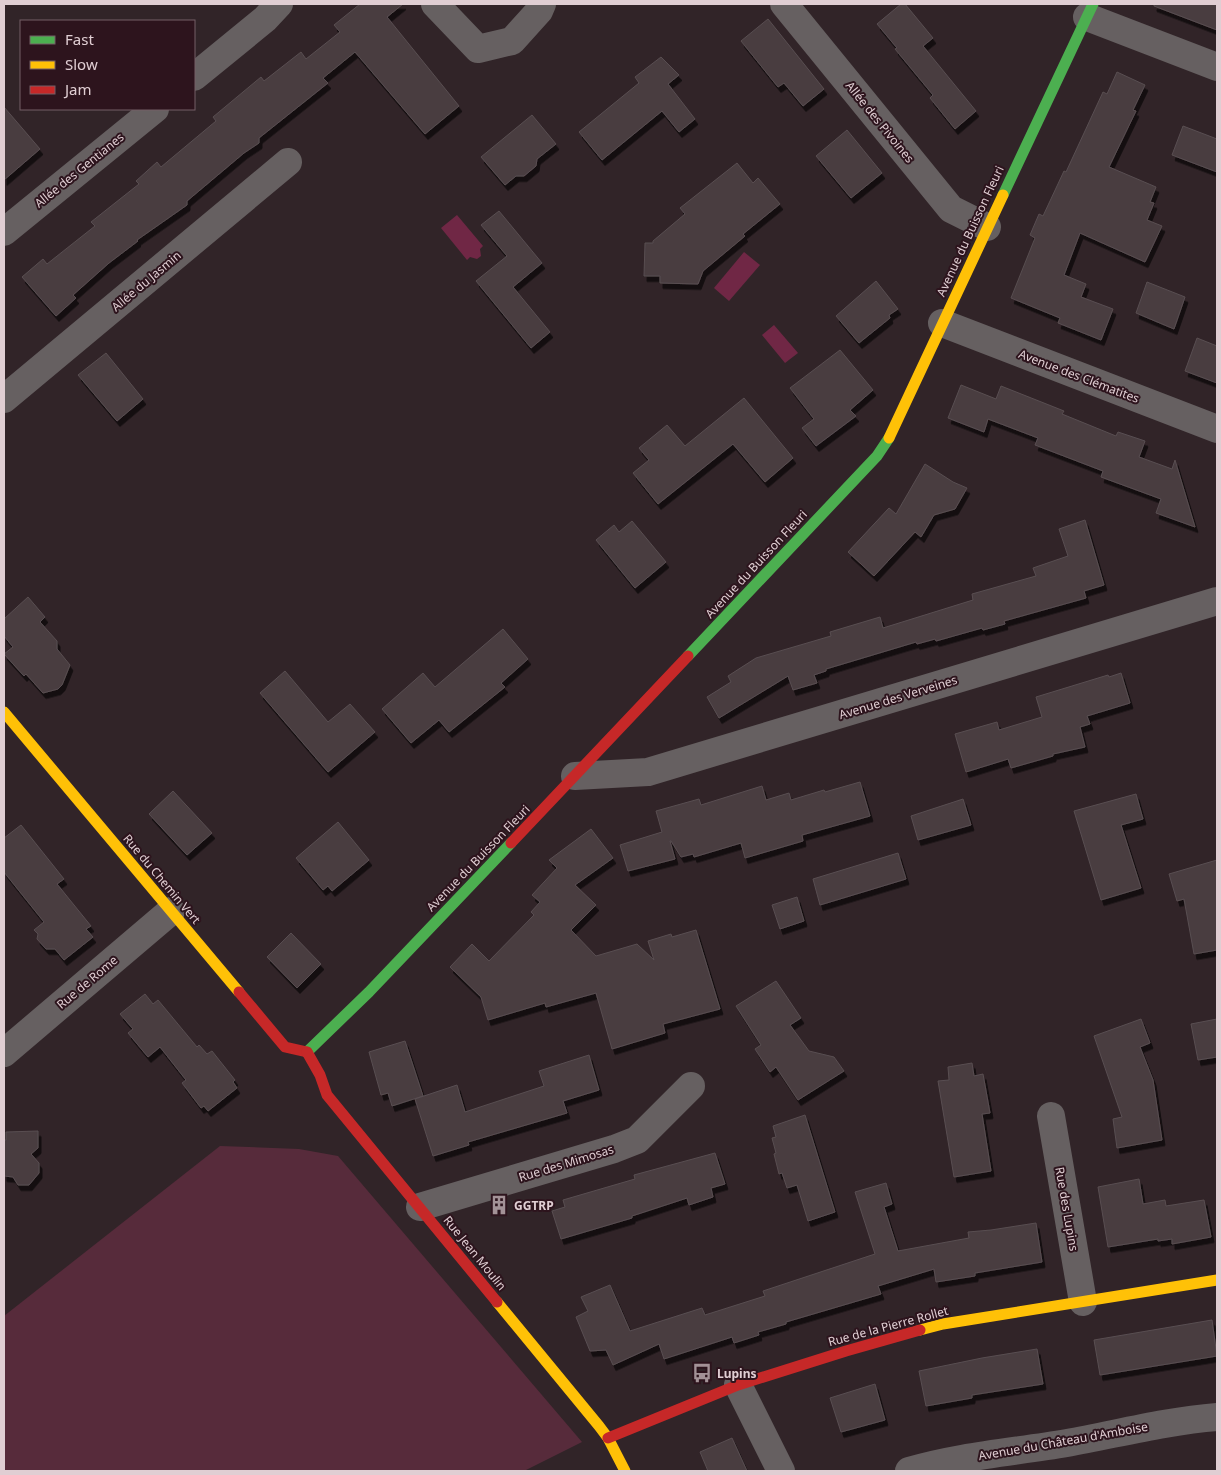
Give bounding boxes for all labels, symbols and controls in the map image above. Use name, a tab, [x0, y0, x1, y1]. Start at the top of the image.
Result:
legend	[20, 20, 195, 110]
text: Fast	[65, 29, 94, 49]
text: Slow	[65, 54, 98, 74]
street label: Allée des Pivoines	[842, 78, 918, 167]
text: Jam	[63, 79, 92, 99]
street label: Allée des Gentianes	[31, 128, 127, 211]
street label: Avenue du Buisson Fleuri	[932, 163, 1008, 299]
street label: Allée du Jasmin	[108, 247, 184, 315]
street label: Avenue des Clématites	[1016, 345, 1142, 407]
street label: Avenue du Buisson Fleuri	[701, 506, 811, 622]
street label: Avenue des Verveines	[837, 671, 959, 723]
street label: Avenue du Buisson Fleuri	[422, 801, 534, 915]
street label: Rue du Chemin Vert	[119, 831, 205, 928]
street label: Rue de Rome	[53, 951, 121, 1013]
street label: Rue des Mimosas	[516, 1140, 616, 1186]
street label: Rue des Lupins	[1051, 1166, 1083, 1253]
building icon: GGTRP	[488, 1194, 510, 1216]
place label: GGTRP	[514, 1197, 554, 1214]
street label: Rue Jean Moulin	[440, 1212, 510, 1294]
street label: Rue de la Pierre Rollet	[826, 1302, 951, 1350]
bus stop icon: Lupins	[691, 1362, 713, 1384]
place label: Lupins	[717, 1365, 757, 1382]
street label: Avenue du Château d'Amboise	[977, 1418, 1149, 1464]

